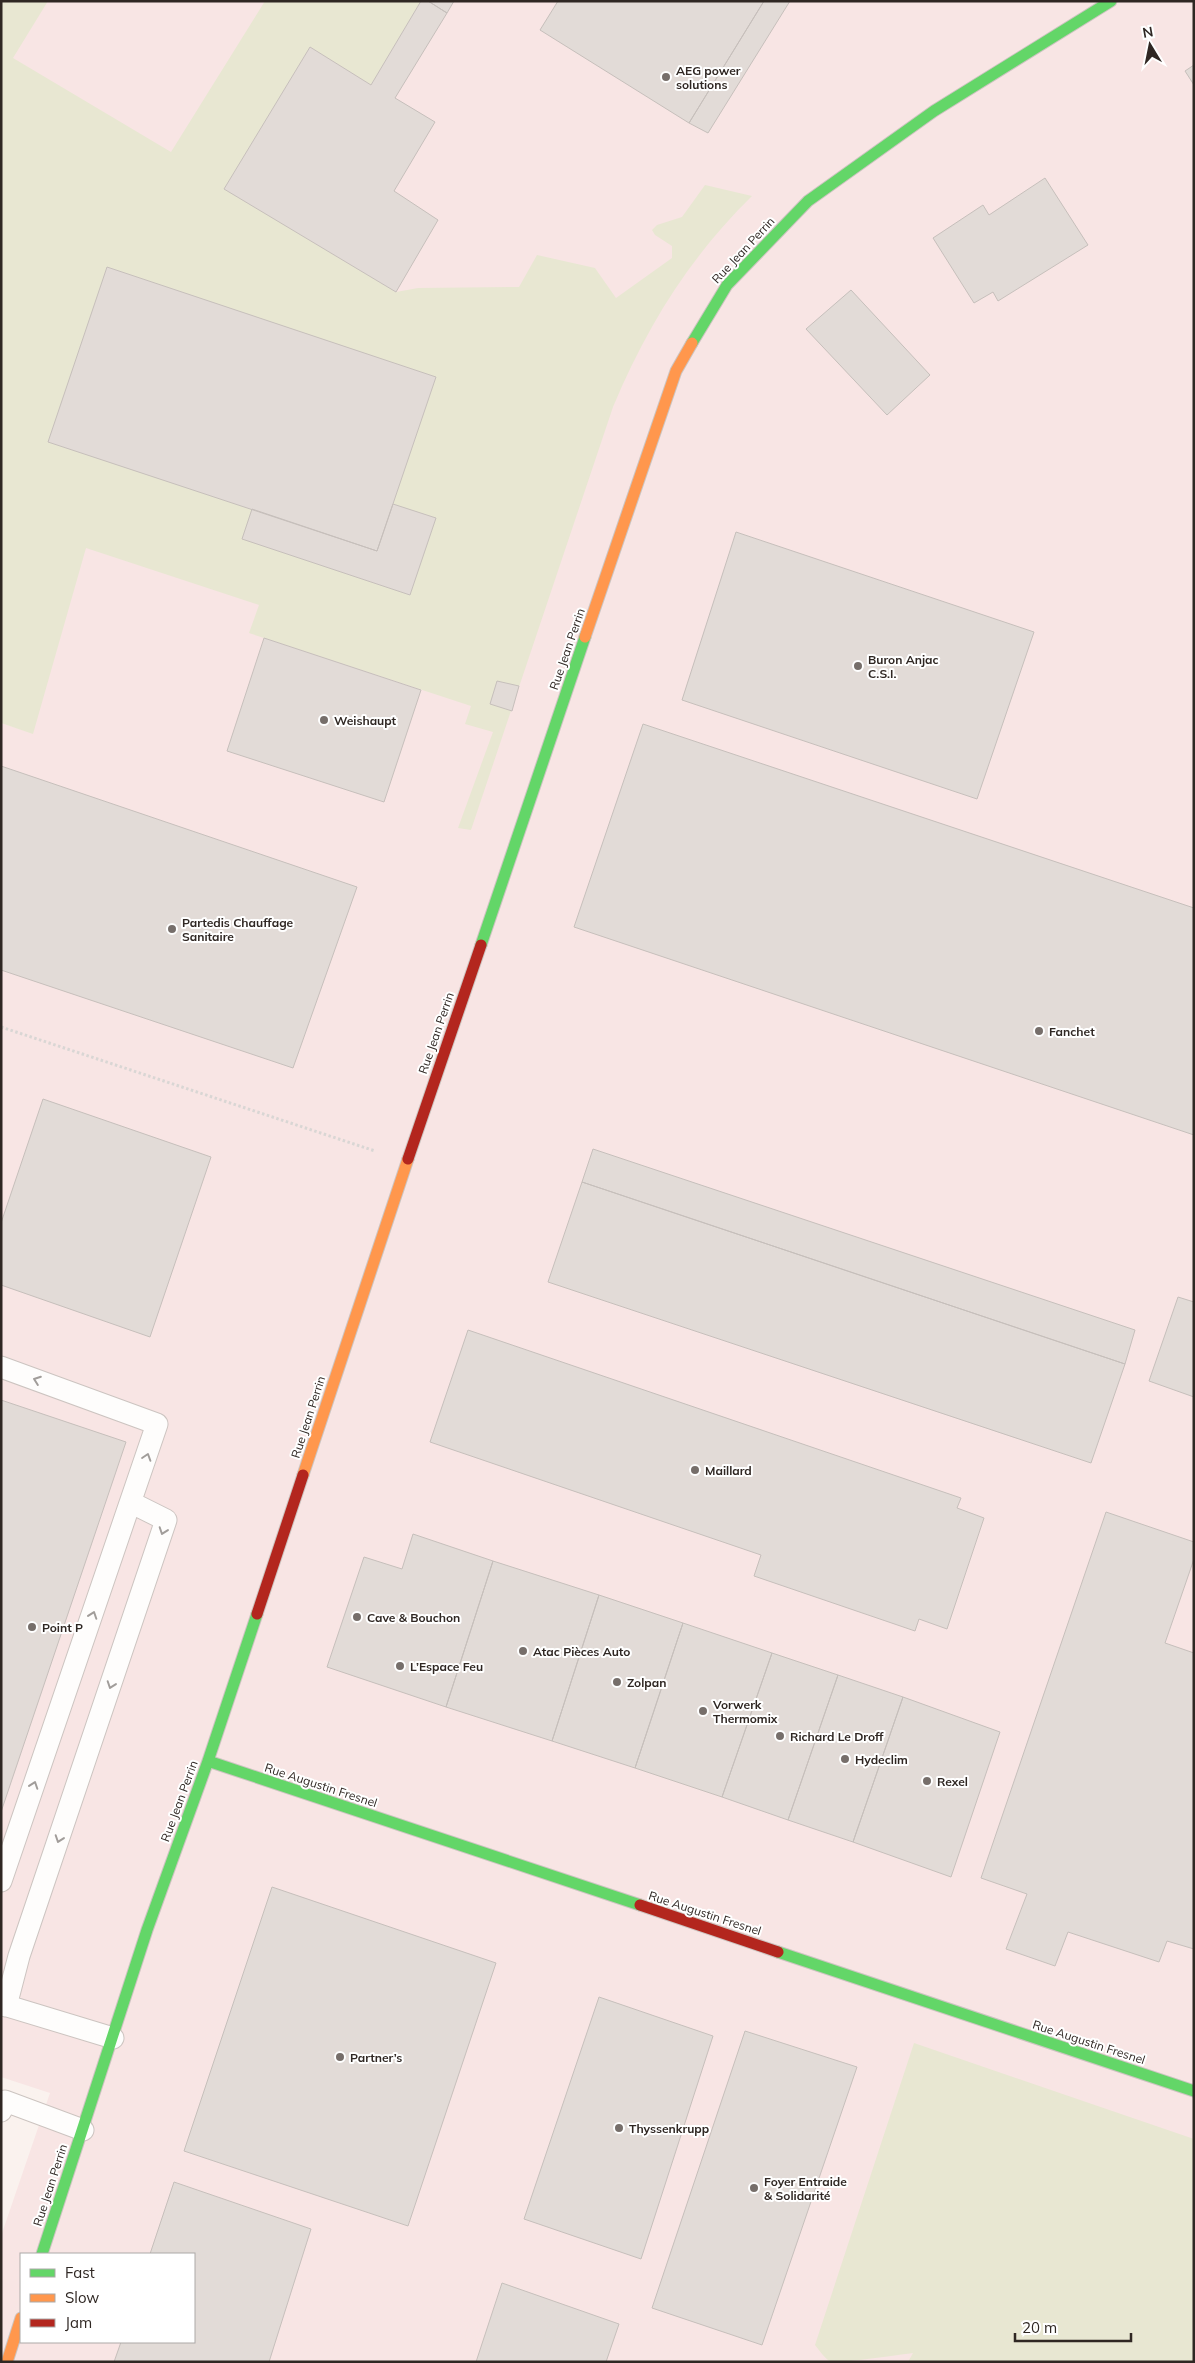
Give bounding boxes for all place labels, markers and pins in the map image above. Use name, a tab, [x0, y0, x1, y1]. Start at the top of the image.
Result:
place label: AEG power solutions	[676, 63, 741, 92]
marker: AEG power solutions	[660, 71, 672, 83]
place label: Buron Anjac C.S.I.	[868, 652, 939, 681]
marker: Buron Anjac C.S.I.	[852, 660, 864, 672]
place label: Weishaupt	[334, 713, 397, 728]
marker: Weishaupt	[318, 714, 330, 726]
place label: Partedis Chauffage Sanitaire	[182, 915, 294, 944]
marker: Partedis Chauffage Sanitaire	[166, 923, 178, 935]
place label: Fanchet	[1049, 1024, 1095, 1039]
marker: Fanchet	[1033, 1025, 1045, 1037]
place label: Maillard	[705, 1463, 752, 1478]
marker: Maillard	[689, 1464, 701, 1476]
place label: Cave & Bouchon	[367, 1610, 460, 1625]
marker: Cave & Bouchon	[351, 1611, 363, 1623]
place label: Point P	[42, 1620, 83, 1635]
marker: Point P	[26, 1621, 38, 1633]
place label: Atac Pièces Auto	[533, 1644, 630, 1659]
marker: Atac Pièces Auto	[517, 1645, 529, 1657]
place label: L’Espace Feu	[410, 1659, 483, 1674]
marker: L’Espace Feu	[394, 1660, 406, 1672]
place label: Zolpan	[627, 1675, 666, 1690]
marker: Zolpan	[611, 1676, 623, 1688]
place label: Vorwerk Thermomix	[712, 1697, 778, 1726]
marker: Vorwerk Thermomix	[697, 1705, 709, 1717]
place label: Richard Le Droff	[790, 1729, 884, 1744]
marker: Richard Le Droff	[774, 1730, 786, 1742]
place label: Hydeclim	[855, 1752, 908, 1767]
marker: Hydeclim	[839, 1753, 851, 1765]
place label: Rexel	[937, 1774, 968, 1789]
marker: Rexel	[921, 1775, 933, 1787]
place label: Partner’s	[350, 2050, 402, 2065]
marker: Partner’s	[334, 2051, 346, 2063]
place label: Thyssenkrupp	[629, 2121, 709, 2136]
marker: Thyssenkrupp	[613, 2122, 625, 2134]
place label: Foyer Entraide & Solidarité	[764, 2174, 847, 2203]
marker: Foyer Entraide & Solidarité	[748, 2182, 760, 2194]

